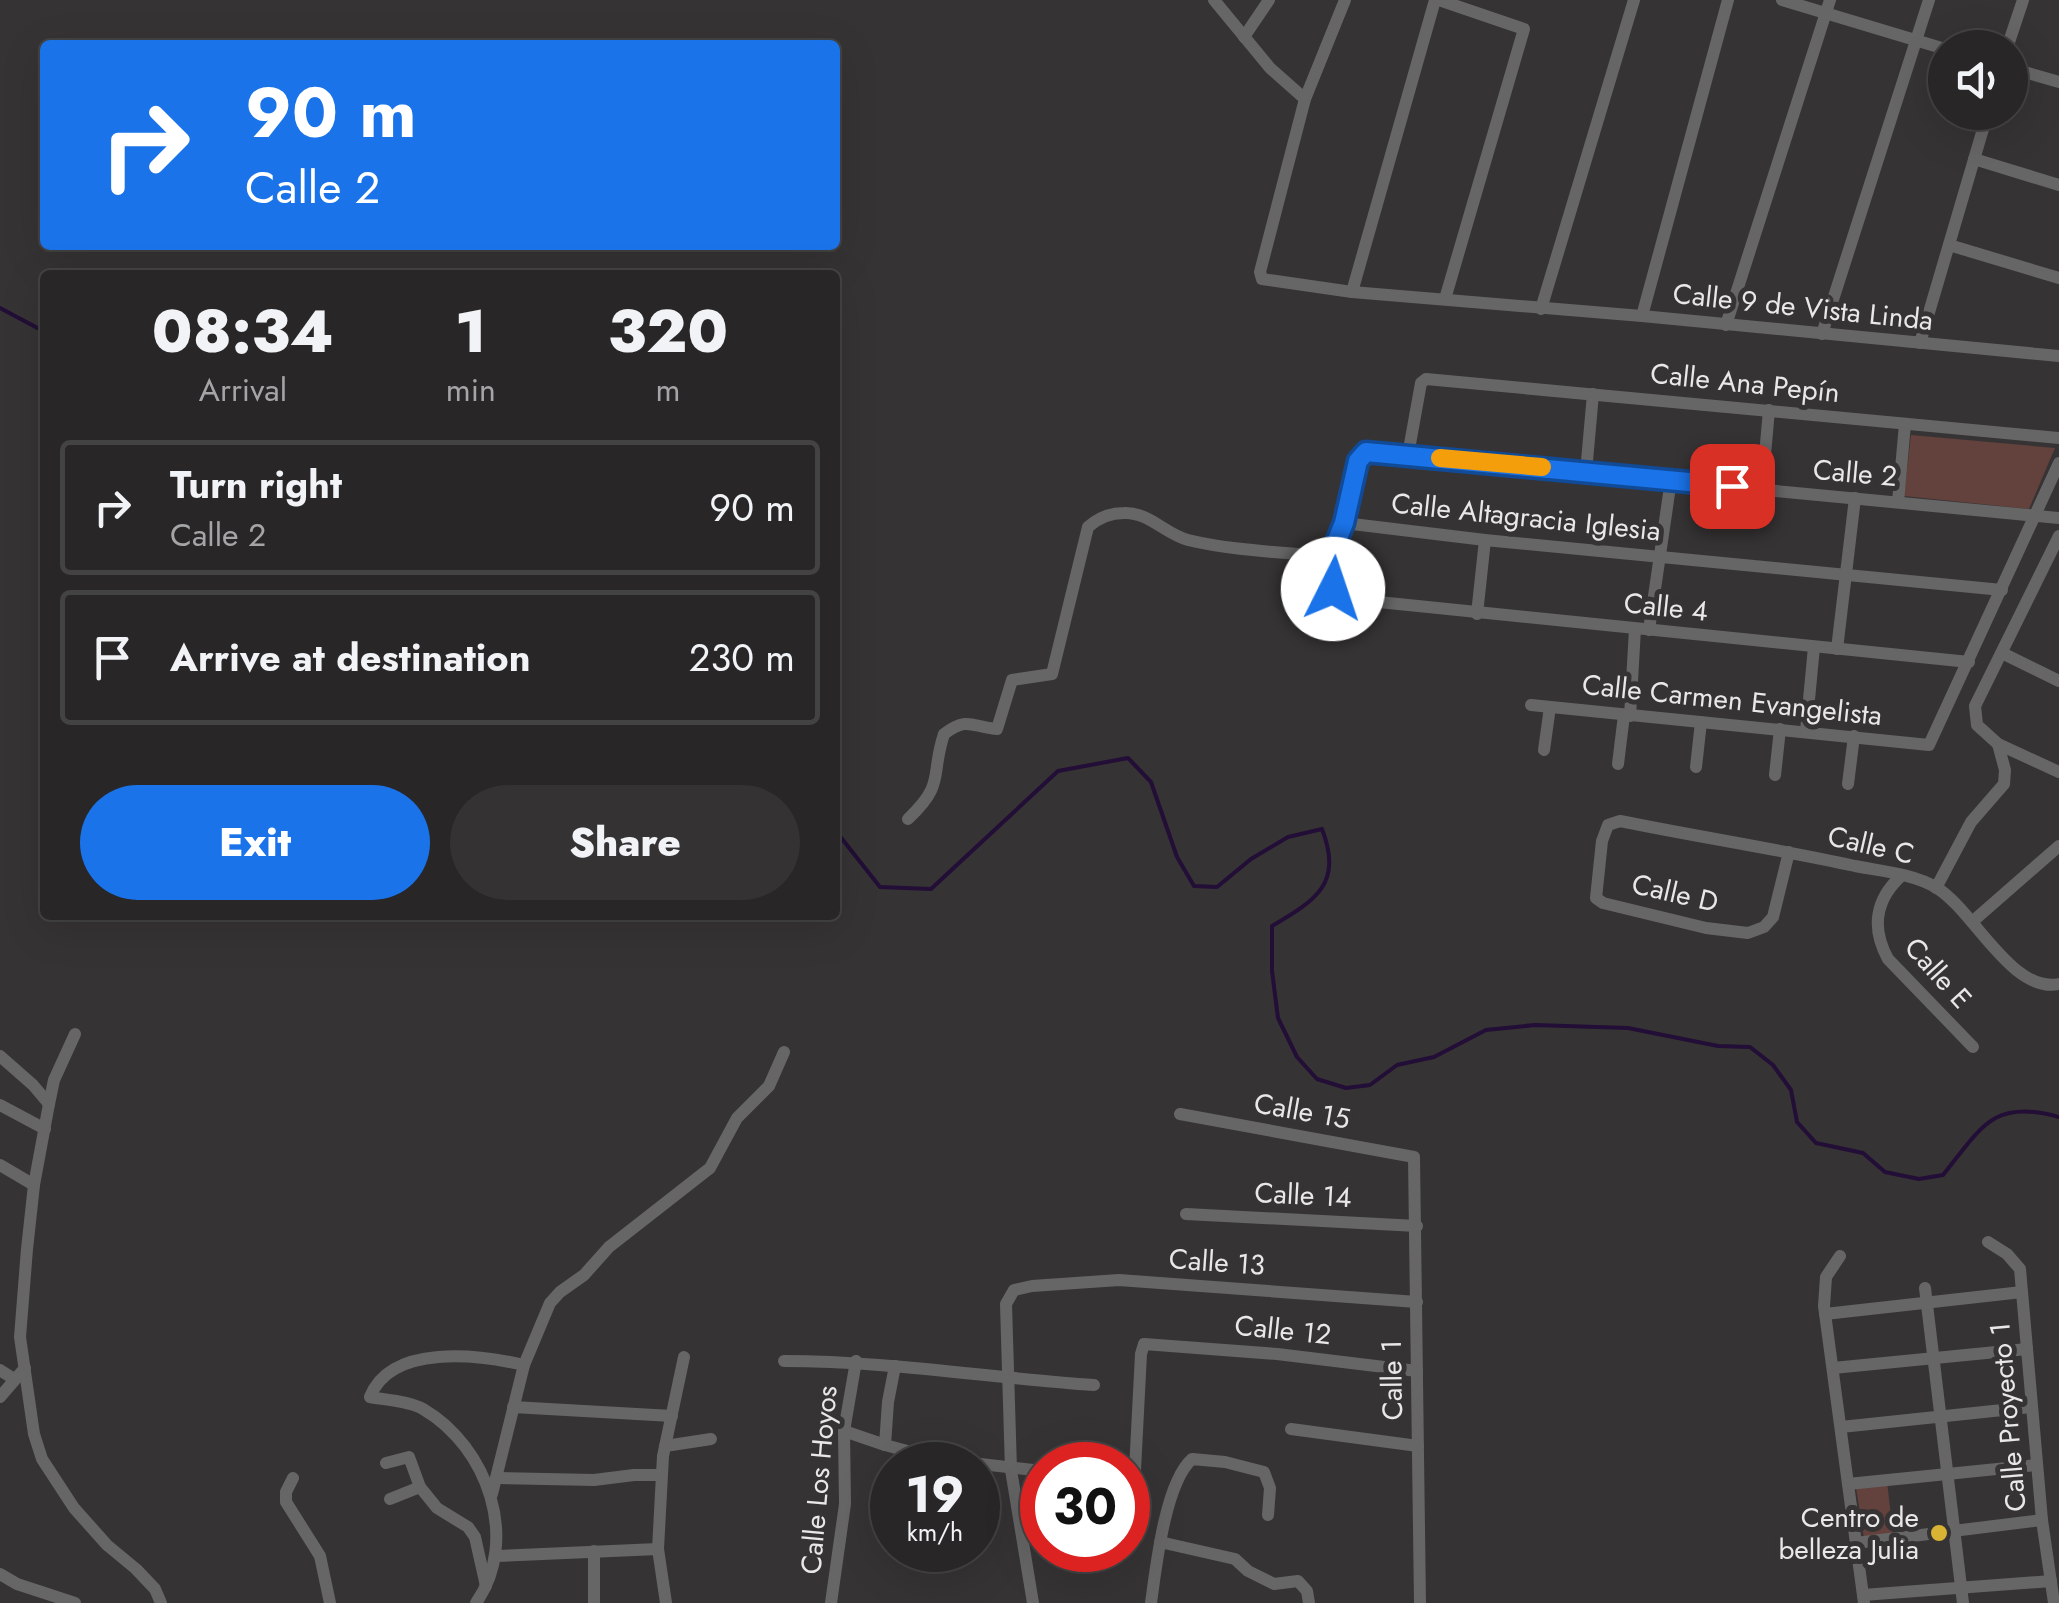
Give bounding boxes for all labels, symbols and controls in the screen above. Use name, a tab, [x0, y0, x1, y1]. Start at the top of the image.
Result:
map controls	[1928, 30, 2028, 130]
button: sound	[1928, 30, 2028, 130]
text: 90 m	[245, 62, 417, 163]
icon: right	[80, 80, 210, 210]
text: Calle 2	[245, 155, 380, 220]
street label: Calle 9 de Vista Linda	[1671, 273, 1935, 341]
text: 08:34	[152, 288, 334, 375]
text: 1	[455, 288, 487, 375]
text: 320	[608, 288, 728, 375]
street label: Calle Ana Pepín	[1648, 353, 1842, 413]
text: Arrival	[199, 367, 287, 413]
text: min	[446, 367, 496, 413]
text: m	[655, 367, 680, 413]
pin	[1690, 444, 1775, 529]
street label: Calle 2	[1811, 449, 1899, 497]
text: Turn right	[170, 457, 342, 512]
icon: arrive	[1705, 459, 1760, 514]
icon: right	[85, 480, 140, 535]
text: 90 m	[709, 480, 795, 535]
street label: Calle Altagracia Iglesia	[1389, 482, 1663, 552]
text: Calle 2	[170, 512, 266, 558]
position arrow	[1281, 537, 1385, 641]
street label: Calle 4	[1622, 582, 1710, 632]
icon: arrive	[85, 630, 140, 685]
text: Arrive at destination	[170, 630, 531, 685]
text: 230 m	[689, 630, 795, 685]
street label: Calle Carmen Evangelista	[1580, 664, 1884, 736]
button: Exit	[80, 785, 430, 900]
button: Share	[450, 785, 800, 900]
street label: Calle C	[1824, 815, 1918, 875]
street label: Calle D	[1628, 863, 1722, 923]
street label: Calle E	[1895, 928, 1981, 1018]
street label: Calle 15	[1251, 1082, 1353, 1140]
street label: Calle 14	[1253, 1172, 1353, 1218]
street label: Calle 13	[1168, 1238, 1266, 1286]
street label: Calle 12	[1233, 1305, 1333, 1355]
street label: Calle Proyecto 1	[1979, 1321, 2037, 1513]
street label: Calle 1	[1371, 1339, 1413, 1421]
street label: Calle Los Hoyos	[790, 1384, 848, 1576]
speed limit sign: 30	[1020, 1442, 1150, 1572]
text: 19	[906, 1458, 964, 1531]
place label: Centro de belleza Julia	[1778, 1497, 1919, 1570]
text: km/h	[907, 1514, 963, 1550]
marker: Centro de belleza Julia	[1928, 1522, 1950, 1544]

